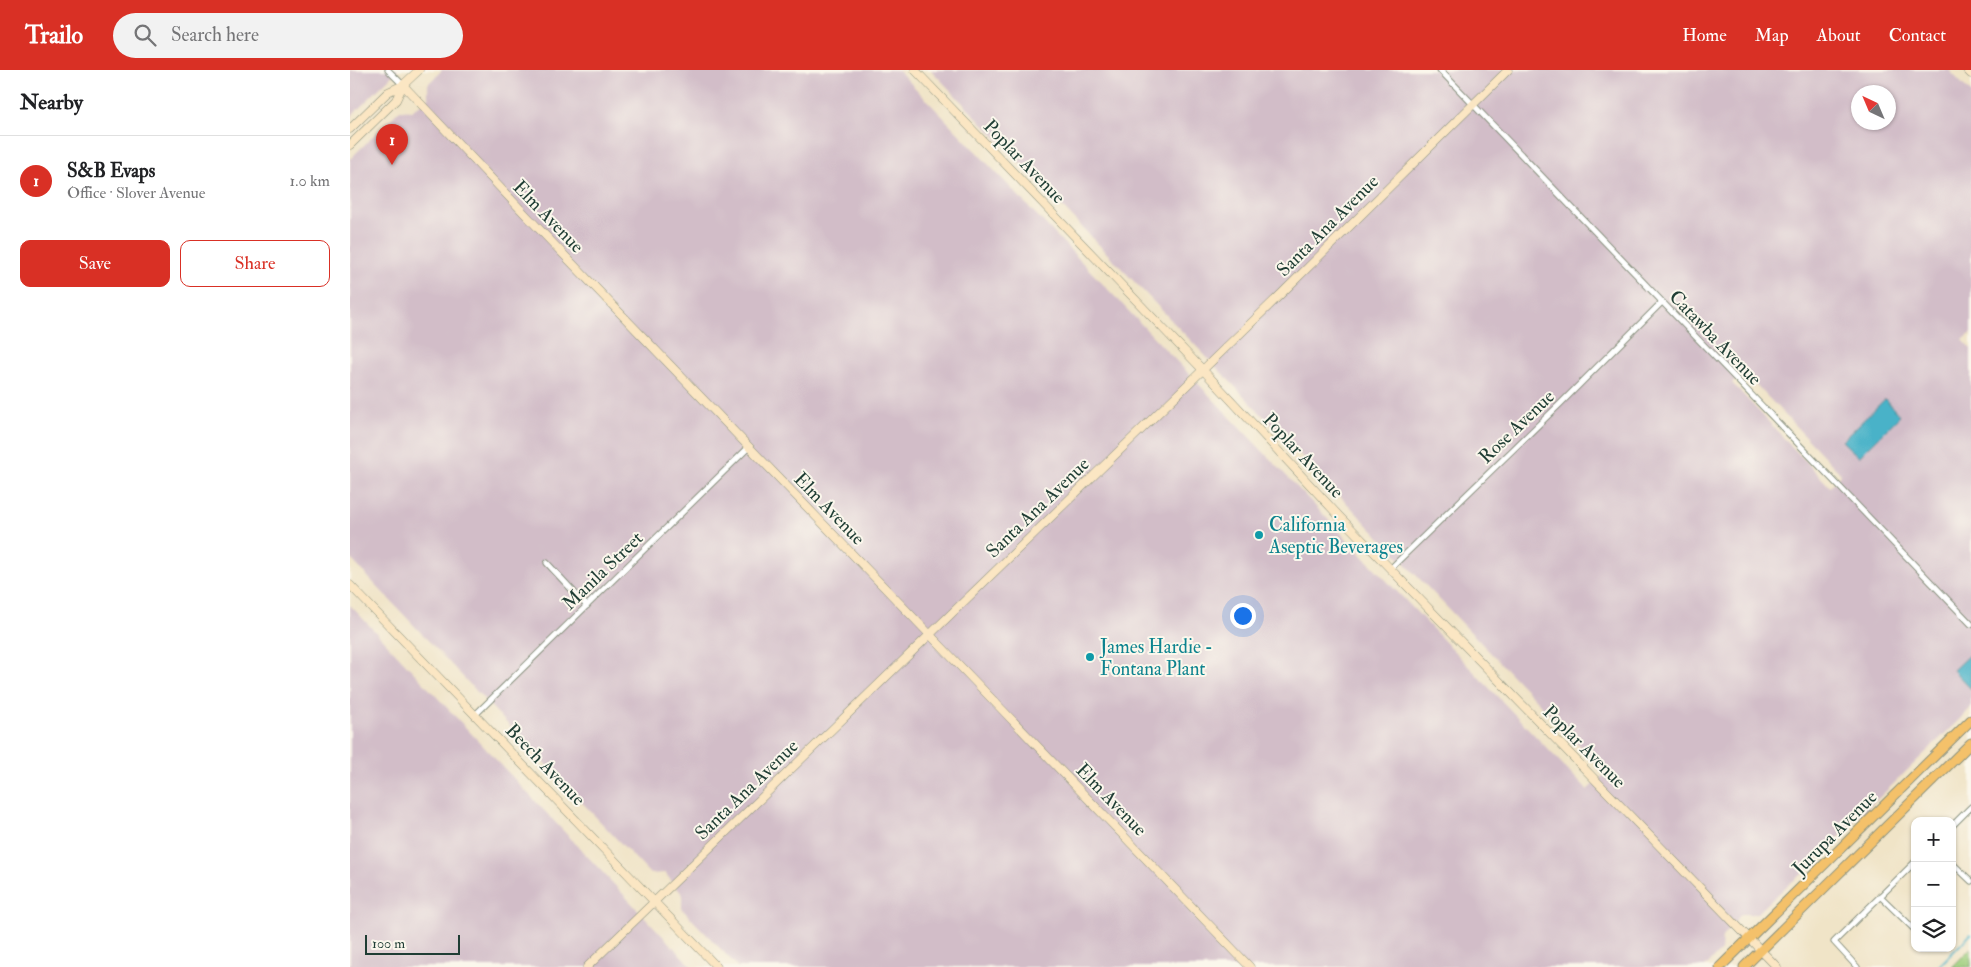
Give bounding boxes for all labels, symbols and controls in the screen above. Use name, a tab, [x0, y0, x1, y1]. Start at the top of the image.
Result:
search box	[113, 13, 463, 58]
text: Trailo	[25, 20, 83, 51]
icon: search	[131, 21, 159, 49]
text: Search here	[171, 23, 259, 47]
text: Home	[1682, 24, 1727, 47]
text: Map	[1755, 24, 1789, 47]
text: About	[1817, 24, 1861, 47]
text: Contact	[1889, 24, 1946, 47]
north arrow	[1851, 85, 1896, 130]
text: Nearby	[20, 89, 83, 116]
street label: Poplar Avenue	[977, 115, 1070, 210]
pin: 1	[376, 124, 408, 165]
text: S&B Evaps	[67, 159, 155, 183]
street label: Santa Ana Avenue	[1272, 170, 1384, 282]
text: 1	[33, 171, 39, 191]
text: 1.0 km	[290, 171, 330, 191]
street label: Elm Avenue	[508, 175, 589, 258]
text: Office · Slover Avenue	[67, 183, 206, 203]
button: Save	[20, 240, 170, 287]
button: Share	[180, 240, 330, 287]
street label: Catawba Avenue	[1664, 285, 1767, 390]
street label: Rose Avenue	[1474, 385, 1560, 469]
street label: Poplar Avenue	[1257, 408, 1349, 504]
street label: Santa Ana Avenue	[981, 452, 1095, 563]
street label: Elm Avenue	[789, 467, 870, 550]
place label: California Aseptic Beverages	[1268, 513, 1403, 560]
street label: Manila Street	[557, 526, 648, 615]
marker: California Aseptic Beverages	[1253, 529, 1265, 541]
your location	[1230, 603, 1256, 629]
place label: James Hardie - Fontana Plant	[1099, 635, 1213, 681]
marker: James Hardie - Fontana Plant	[1084, 651, 1096, 663]
street label: Poplar Avenue	[1537, 700, 1631, 794]
street label: Beech Avenue	[500, 719, 590, 811]
street label: Santa Ana Avenue	[690, 734, 804, 845]
street label: Elm Avenue	[1071, 758, 1152, 841]
street label: Jurupa Avenue	[1786, 785, 1883, 882]
map controls	[1911, 817, 1956, 952]
button: +	[1911, 817, 1956, 862]
button: −	[1911, 862, 1956, 907]
button: layers	[1911, 907, 1956, 952]
scale bar	[365, 932, 460, 955]
text: 100 m	[372, 935, 405, 952]

